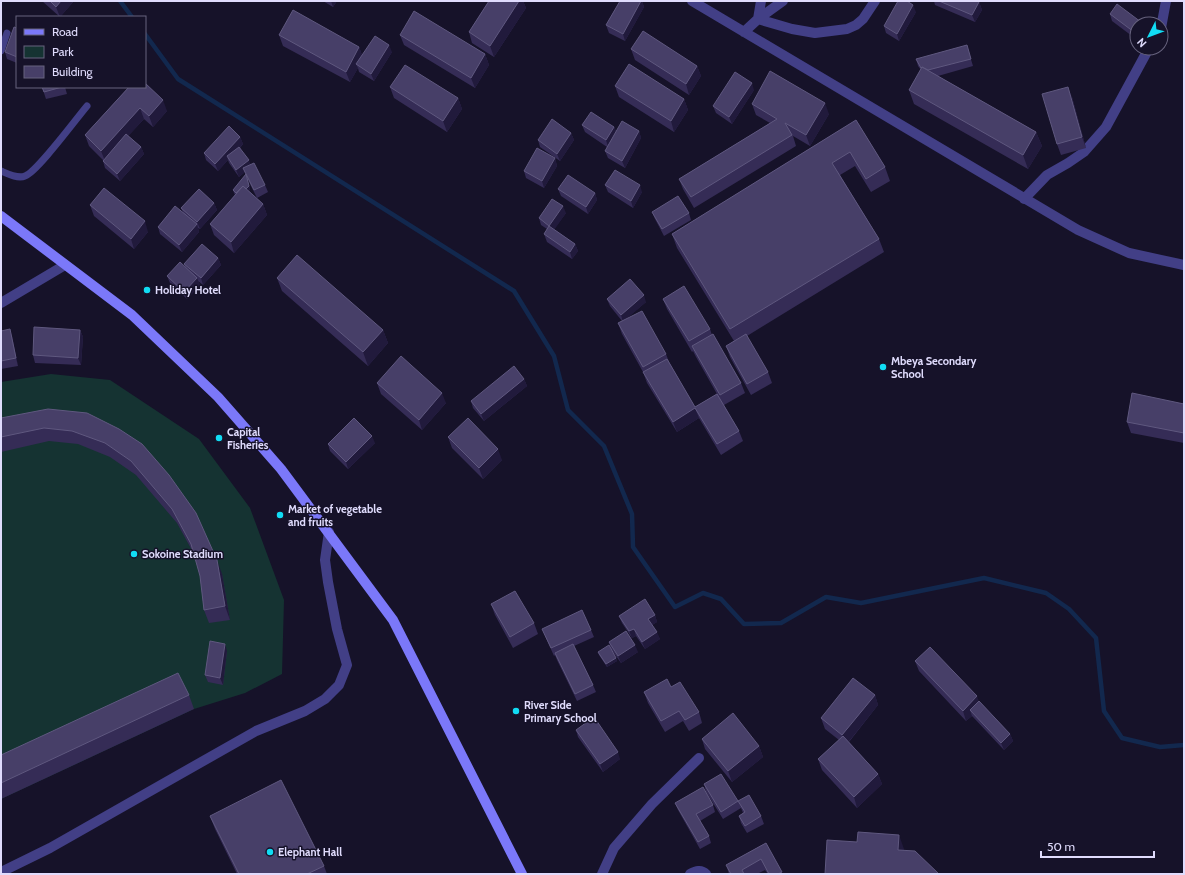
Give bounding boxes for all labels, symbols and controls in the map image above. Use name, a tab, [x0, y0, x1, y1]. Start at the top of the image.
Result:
legend	[16, 16, 146, 88]
north arrow	[1129, 16, 1169, 56]
text: Road	[52, 24, 78, 39]
text: N	[1134, 35, 1149, 50]
text: Park	[52, 44, 74, 59]
text: Building	[52, 64, 94, 79]
place label: Holiday Hotel	[155, 283, 221, 297]
marker: Holiday Hotel	[142, 285, 152, 295]
place label: Mbeya Secondary School	[891, 354, 976, 381]
marker: Mbeya Secondary School	[878, 362, 888, 372]
place label: Capital Fisheries	[227, 425, 269, 452]
marker: Capital Fisheries	[214, 433, 224, 443]
place label: Market of vegetable and fruits	[288, 502, 382, 529]
marker: Market of vegetable and fruits	[275, 510, 285, 520]
place label: Sokoine Stadium	[142, 547, 223, 561]
marker: Sokoine Stadium	[129, 549, 139, 559]
place label: River Side Primary School	[524, 698, 597, 725]
marker: River Side Primary School	[511, 706, 521, 716]
scale bar	[1041, 833, 1154, 859]
text: 50 m	[1047, 839, 1075, 854]
place label: Elephant Hall	[278, 845, 342, 859]
marker: Elephant Hall	[265, 847, 275, 857]

